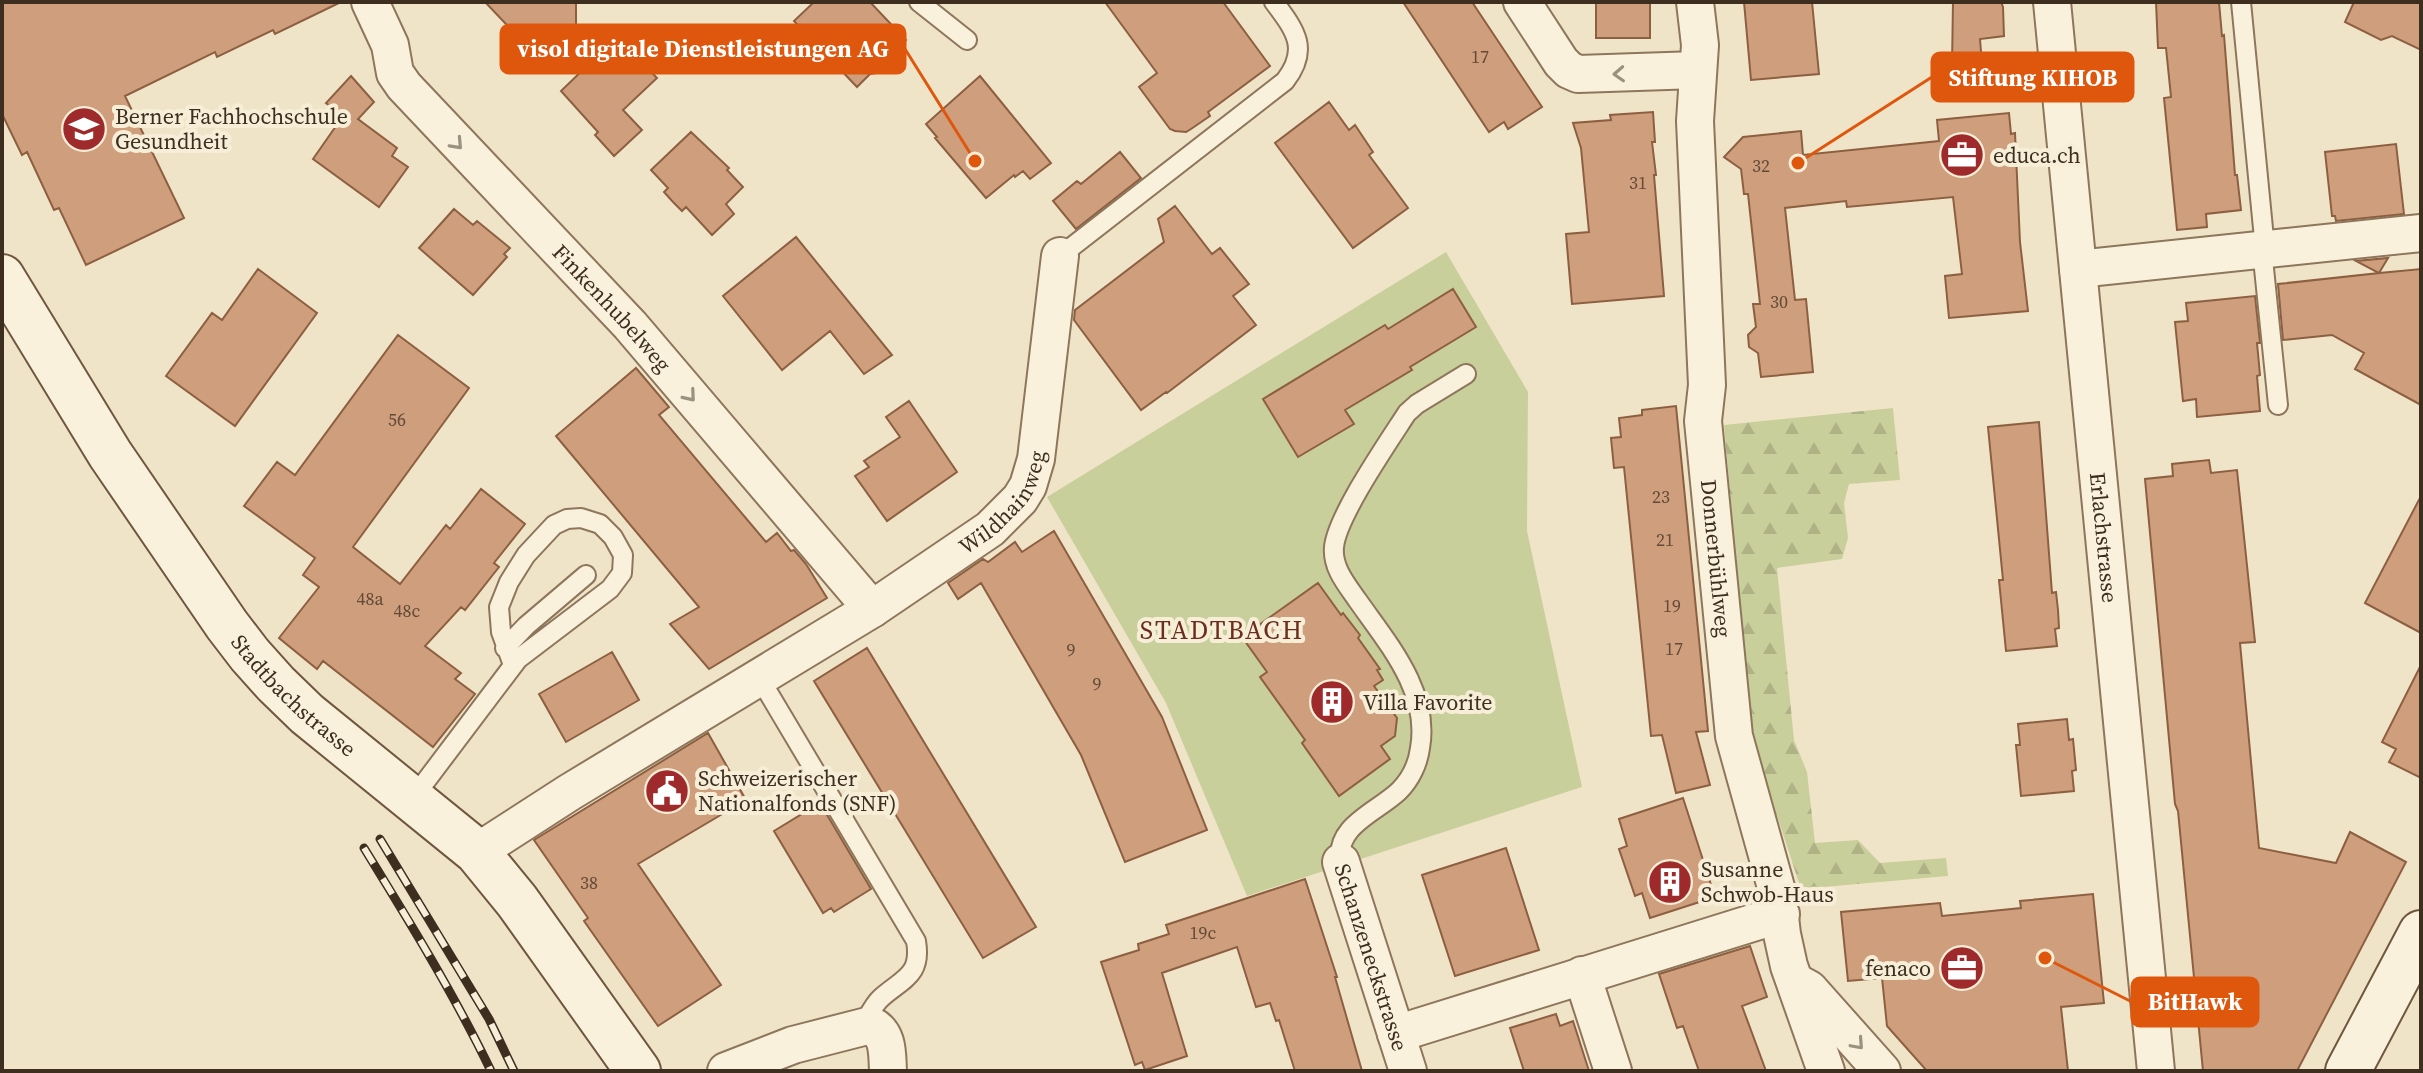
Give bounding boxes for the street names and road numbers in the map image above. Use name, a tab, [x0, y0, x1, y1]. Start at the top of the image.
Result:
street label: Finkenhubelweg	[546, 237, 679, 378]
street label: Wildhainweg	[953, 449, 1052, 561]
street label: Erlachstrasse	[2083, 471, 2125, 604]
street label: Donnerbühlweg	[1694, 478, 1739, 639]
street label: Stadtbachstrasse	[224, 628, 363, 763]
street label: Schanzeneckstrasse	[1327, 860, 1416, 1055]

